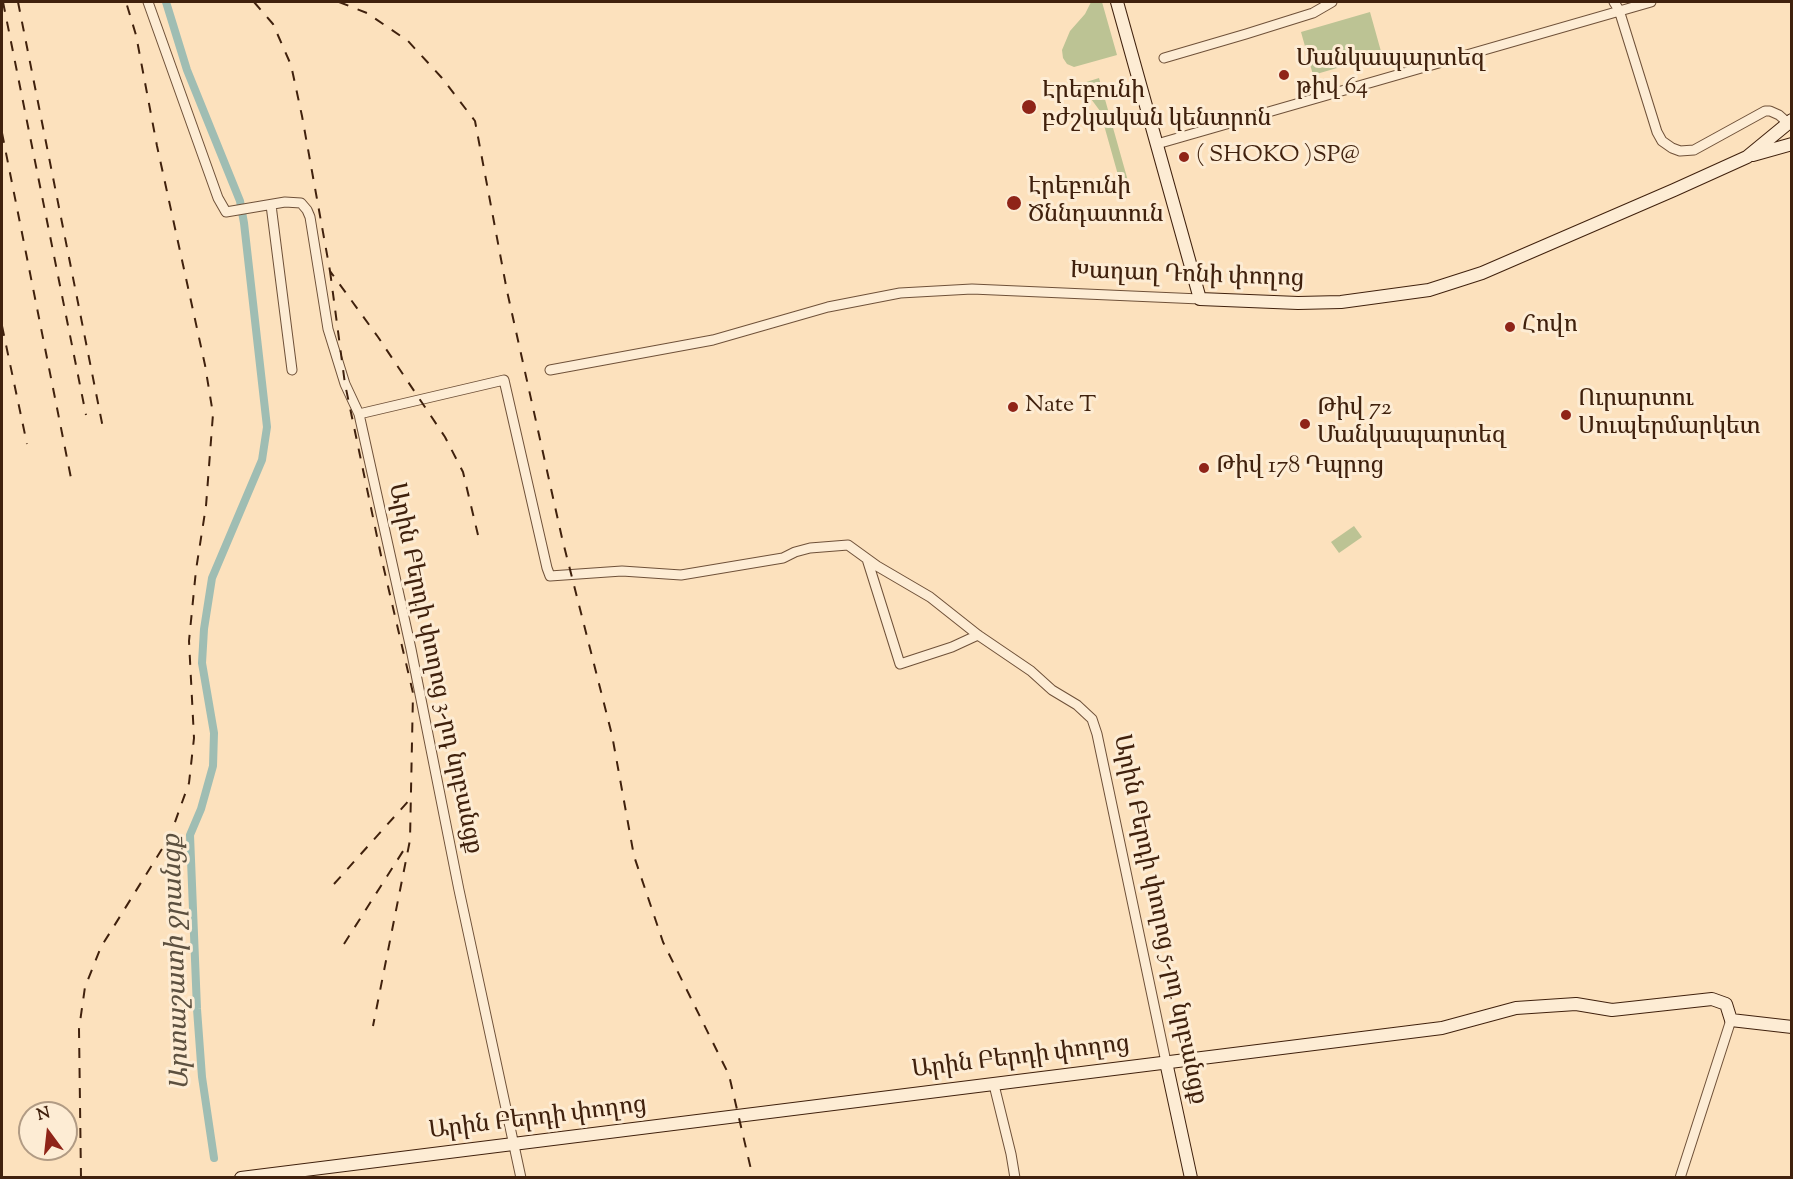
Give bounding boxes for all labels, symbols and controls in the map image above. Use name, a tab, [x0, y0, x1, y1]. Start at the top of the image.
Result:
place label: Մանկապարտեզ թիվ 64	[1296, 47, 1485, 103]
marker: Մանկապարտեզ թիվ 64	[1277, 68, 1291, 82]
place label: Էրեբունի բժշկական կենտրոն	[1042, 79, 1271, 135]
marker: Էրեբունի բժշկական կենտրոն	[1020, 98, 1038, 116]
place label: ( SHOKO )SP@	[1196, 143, 1360, 171]
marker: ( SHOKO )SP@	[1177, 150, 1191, 164]
place label: Էրեբունի Ծննդատուն	[1028, 175, 1163, 231]
marker: Էրեբունի Ծննդատուն	[1005, 194, 1023, 212]
street label: Խաղաղ Դոնի փողոց	[1069, 259, 1305, 295]
place label: Հովո	[1522, 313, 1578, 341]
marker: Հովո	[1503, 320, 1517, 334]
place label: Ուրարտու Սուպերմարկետ	[1578, 387, 1760, 443]
place label: Nate T	[1025, 393, 1096, 421]
place label: Թիվ 72 Մանկապարտեզ	[1317, 396, 1506, 452]
marker: Nate T	[1006, 400, 1020, 414]
marker: Ուրարտու Սուպերմարկետ	[1559, 408, 1573, 422]
marker: Թիվ 72 Մանկապարտեզ	[1298, 417, 1312, 431]
place label: Թիվ 178 Դպրոց	[1216, 454, 1384, 482]
marker: Թիվ 178 Դպրոց	[1197, 461, 1211, 475]
street label: Արին Բերդի փողոց 3-րդ նրբանցք	[380, 481, 486, 857]
street label: Արին Բերդի փողոց 5-րդ նրբանցք	[1105, 733, 1211, 1107]
water label: Արտաշատի ջրանցք	[159, 833, 199, 1091]
street label: Արին Բերդի փողոց	[910, 1031, 1132, 1087]
street label: Արին Բերդի փողոց	[427, 1092, 649, 1148]
north arrow	[18, 1101, 78, 1161]
text: N	[35, 1102, 53, 1128]

